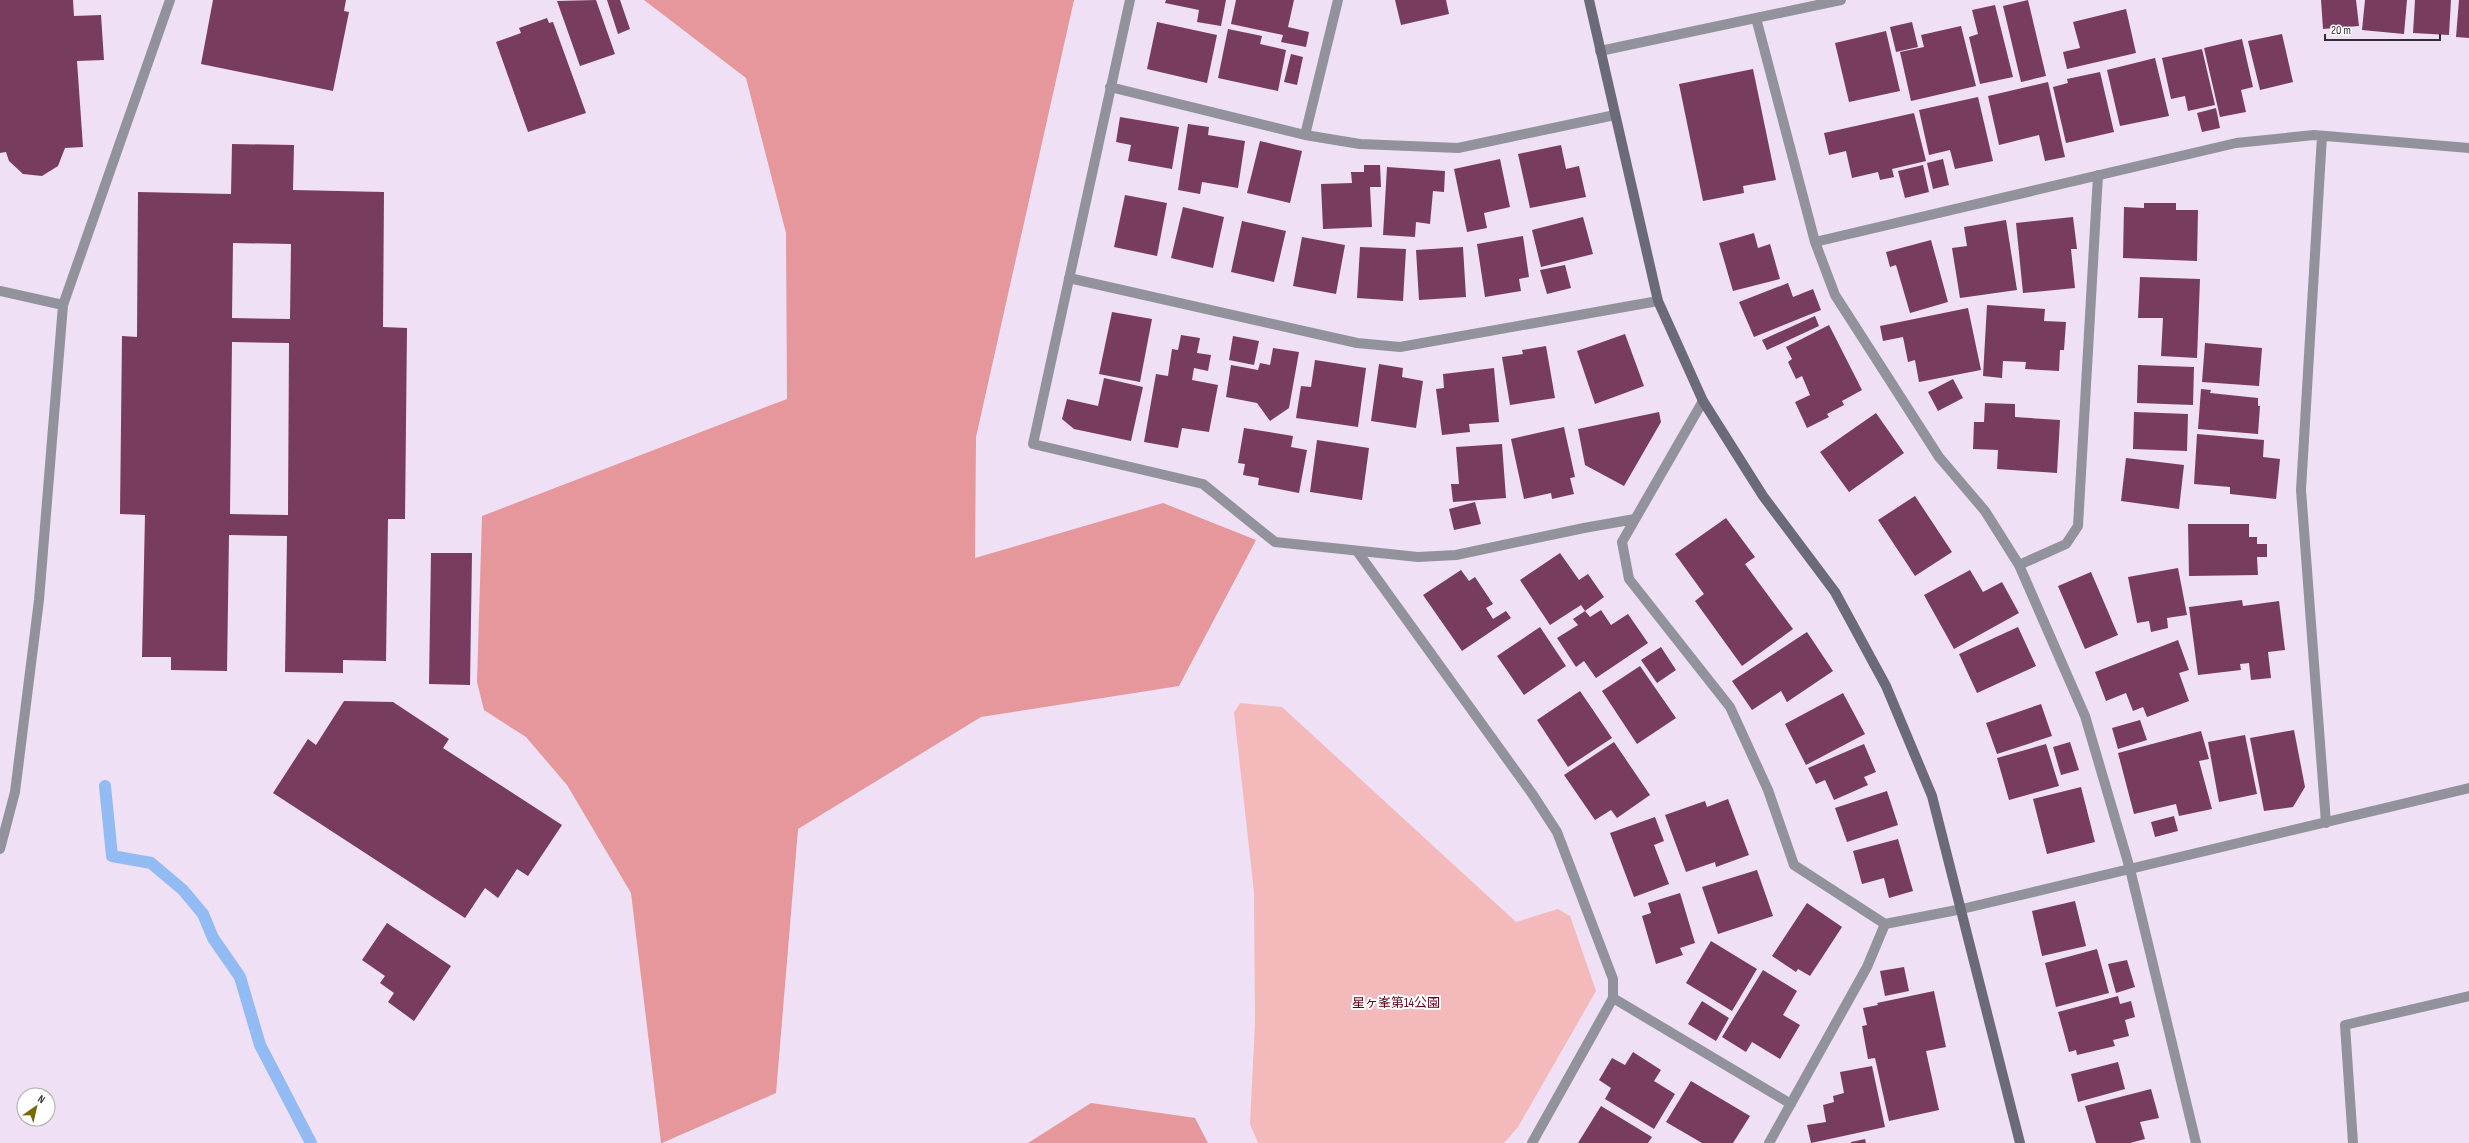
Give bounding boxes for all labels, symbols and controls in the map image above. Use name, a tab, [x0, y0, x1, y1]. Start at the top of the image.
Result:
scale bar	[2325, 16, 2440, 42]
text: 20 m	[2331, 23, 2351, 38]
park label: 星ヶ峯第14公園	[1352, 995, 1440, 1011]
north arrow	[16, 1087, 56, 1127]
text: N	[35, 1092, 47, 1106]

